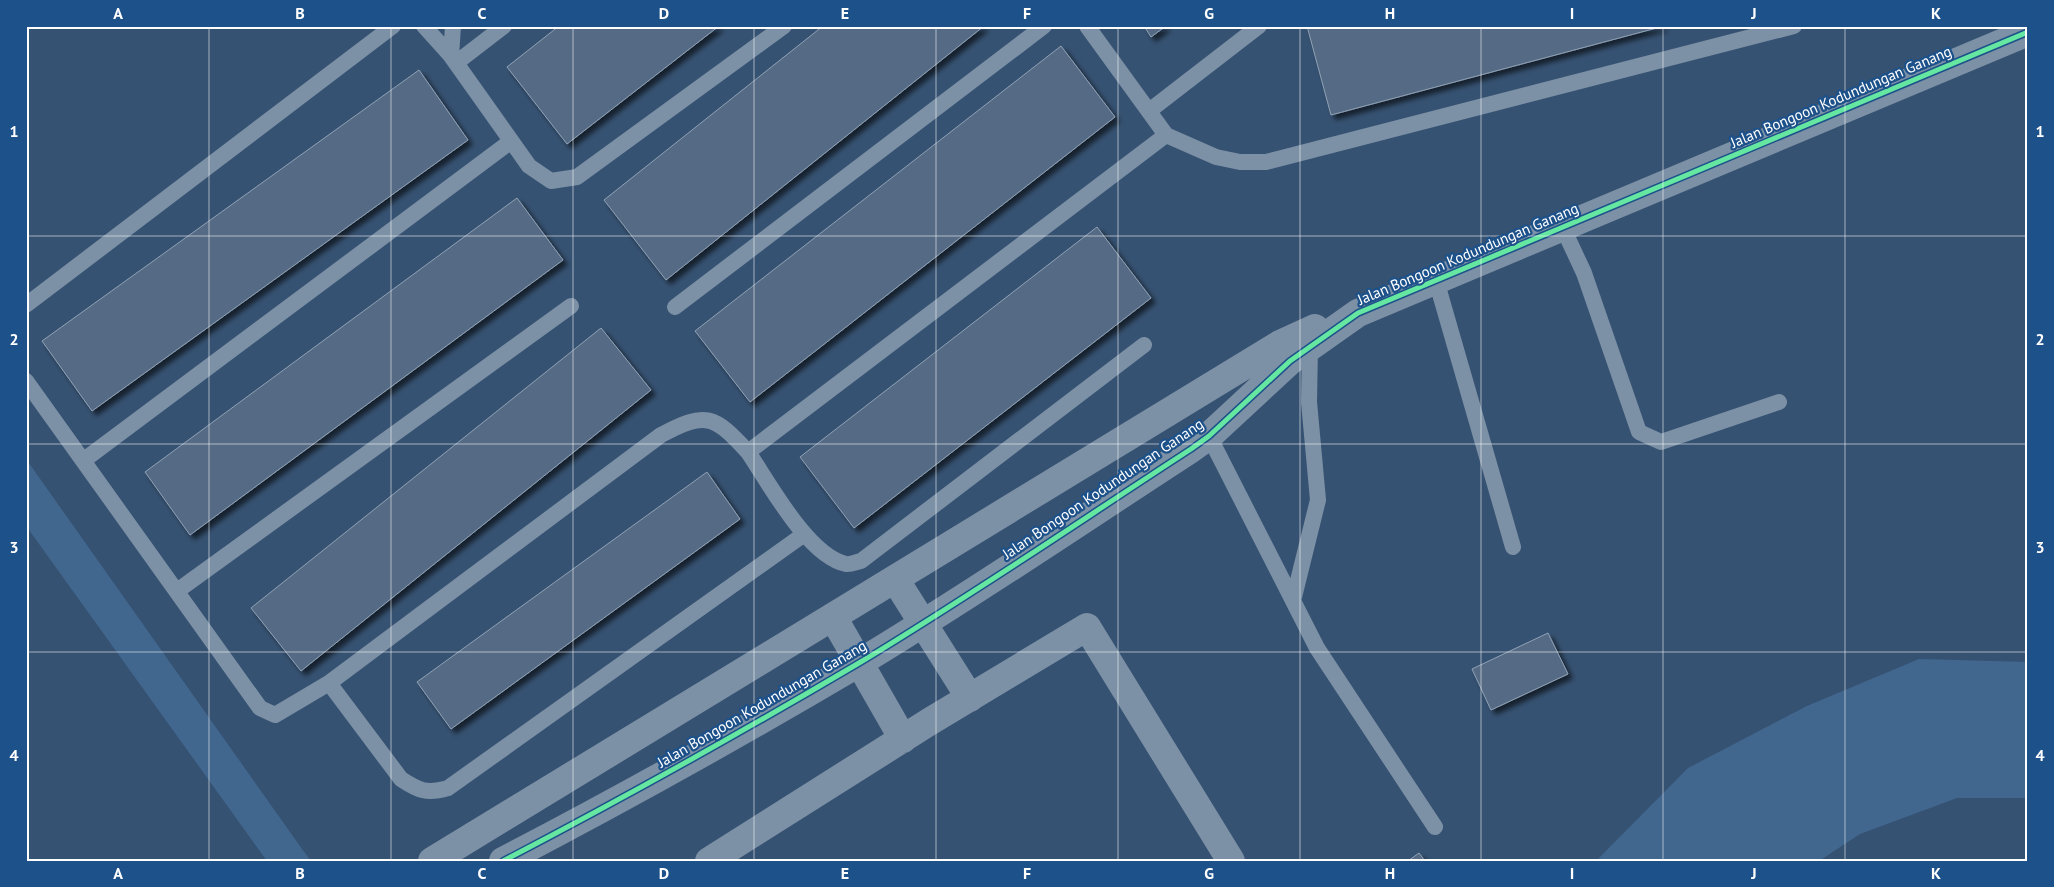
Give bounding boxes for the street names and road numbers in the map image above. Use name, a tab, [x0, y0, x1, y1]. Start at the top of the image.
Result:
street label: Jalan Bongoon Kodundungan Ganang	[1726, 41, 1954, 152]
street label: Jalan Bongoon Kodundungan Ganang	[1353, 198, 1581, 309]
street label: Jalan Bongoon Kodundungan Ganang	[998, 414, 1207, 564]
street label: Jalan Bongoon Kodundungan Ganang	[653, 636, 870, 772]

